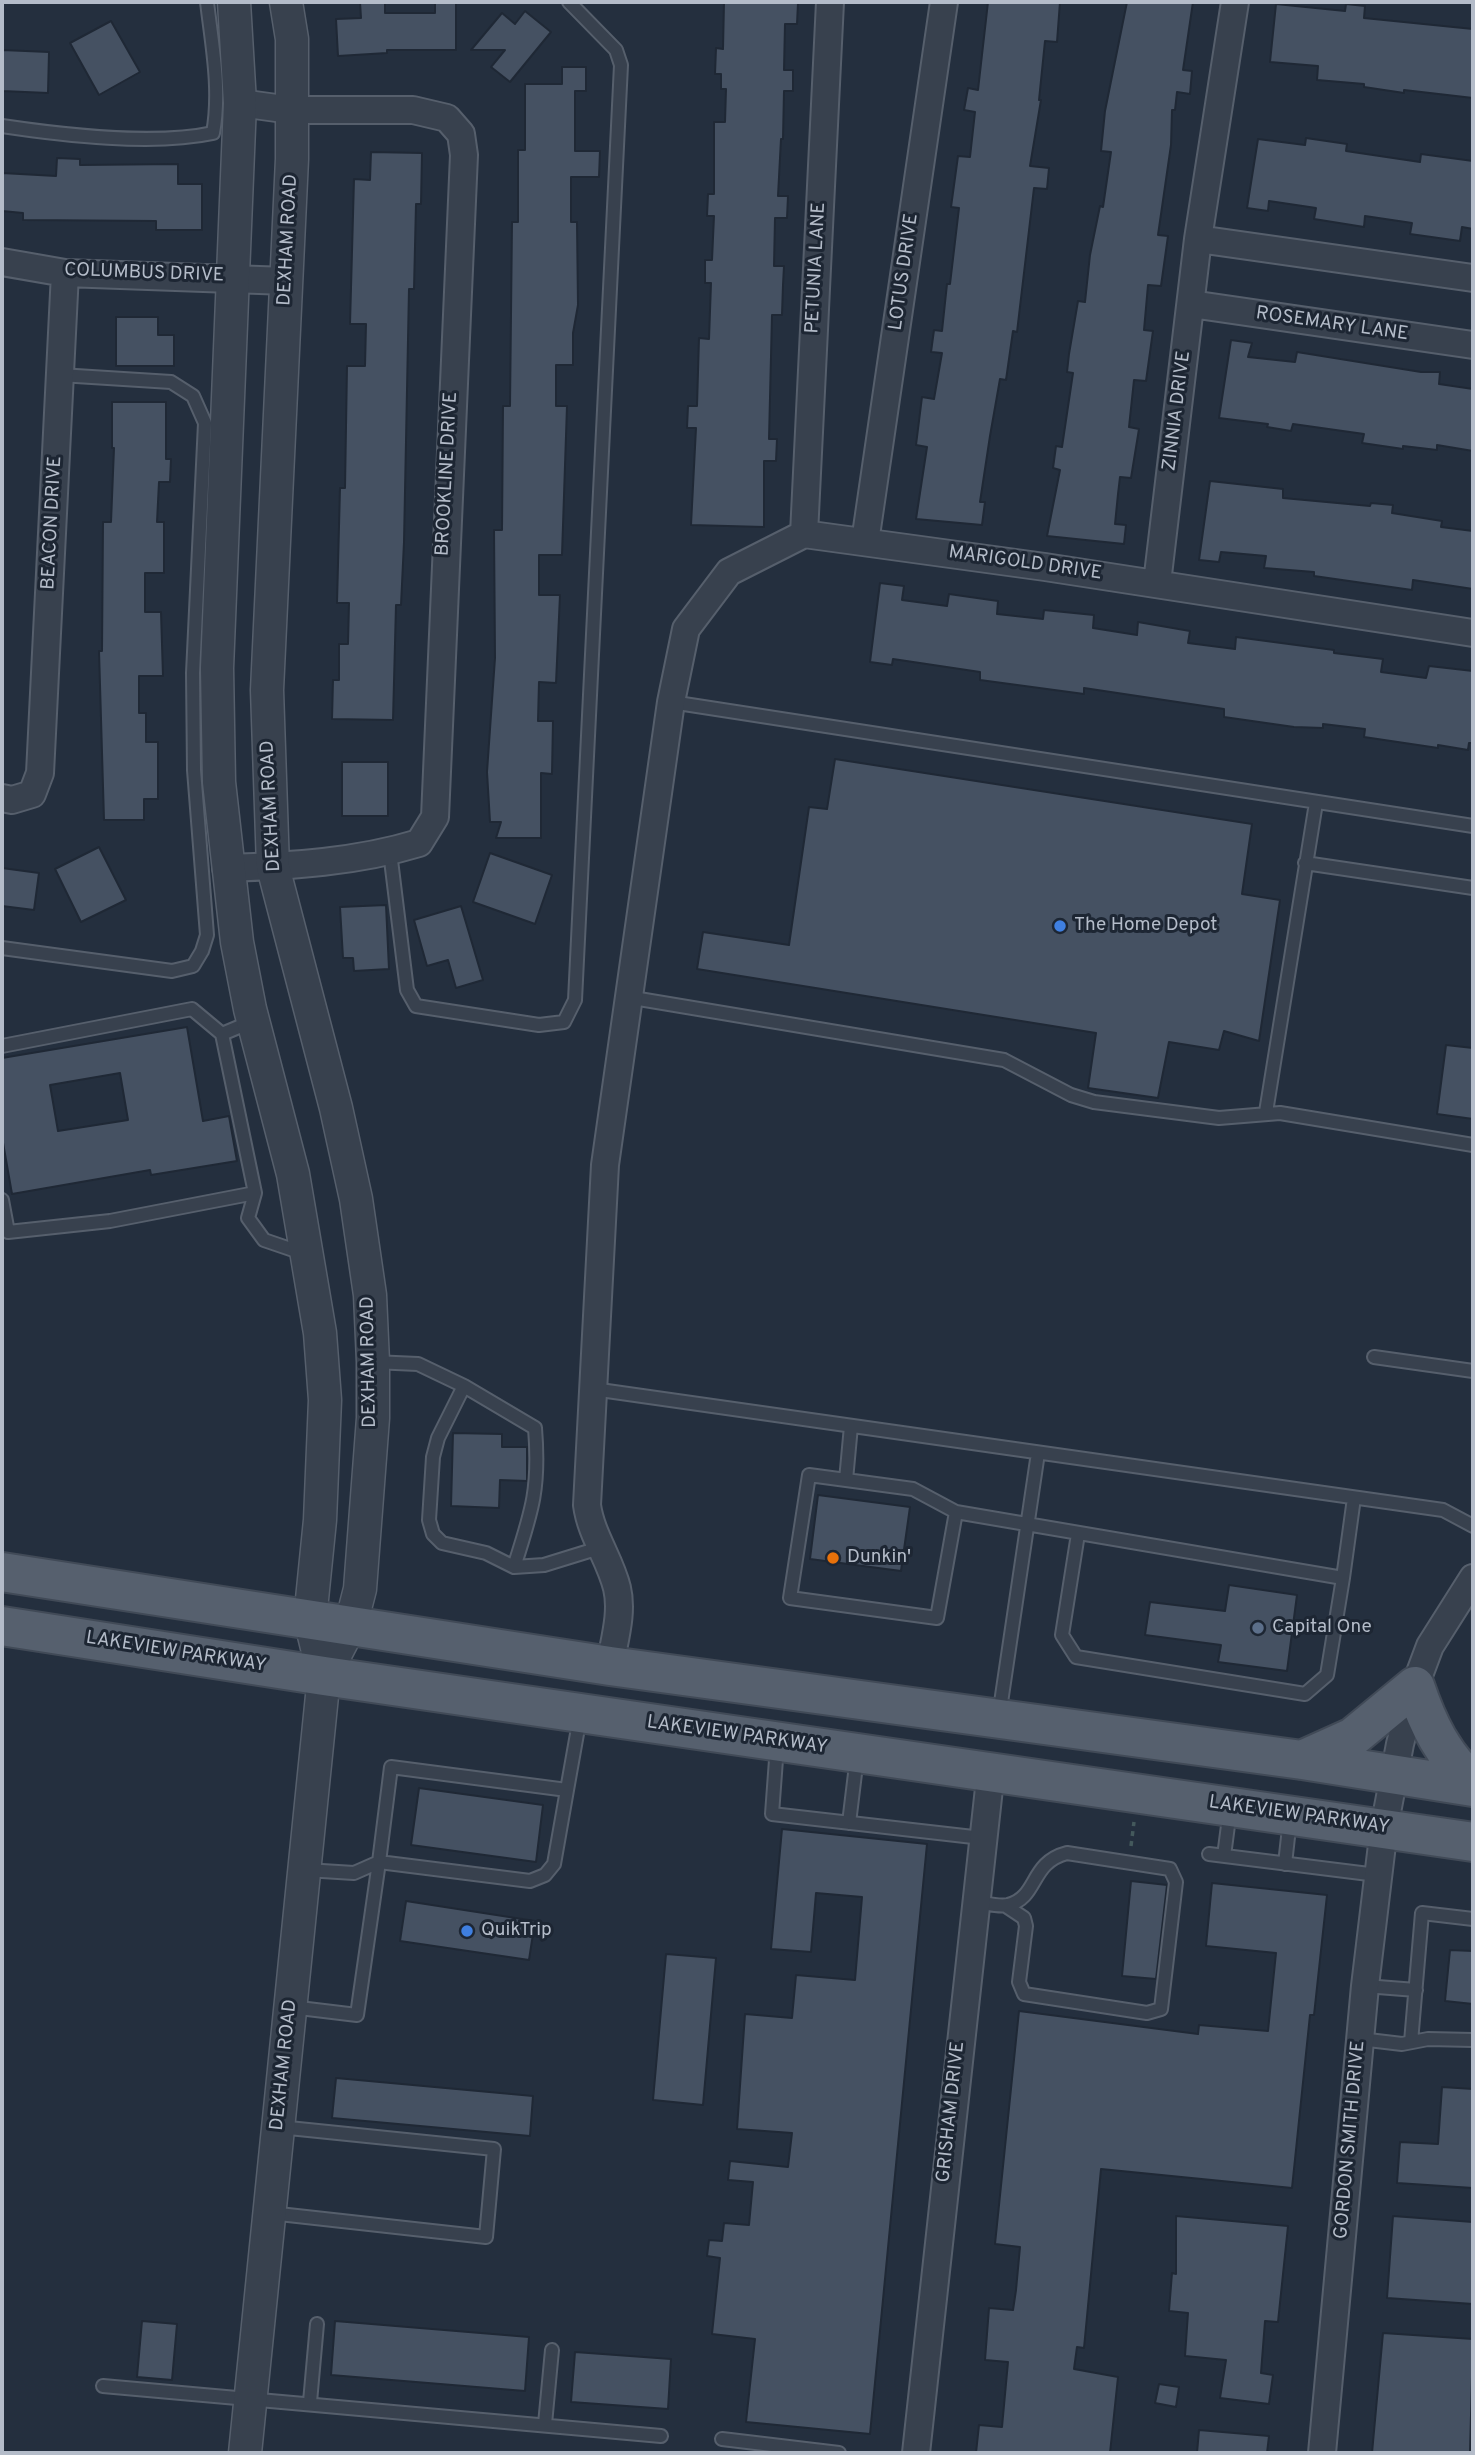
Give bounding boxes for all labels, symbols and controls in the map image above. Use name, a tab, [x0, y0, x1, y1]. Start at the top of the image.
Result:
street label: DEXHAM ROAD	[274, 174, 304, 306]
street label: PETUNIA LANE	[802, 202, 832, 334]
street label: LOTUS DRIVE	[886, 212, 924, 332]
street label: COLUMBUS DRIVE	[64, 260, 224, 288]
street label: ROSEMARY LANE	[1254, 303, 1410, 347]
street label: ZINNIA DRIVE	[1159, 350, 1197, 472]
street label: BROOKLINE DRIVE	[432, 391, 464, 557]
street label: BEACON DRIVE	[38, 456, 68, 590]
street label: MARIGOLD DRIVE	[947, 542, 1103, 586]
street label: DEXHAM ROAD	[257, 740, 287, 872]
place label: The Home Depot	[1074, 915, 1217, 937]
marker: The Home Depot	[1052, 918, 1068, 934]
street label: DEXHAM ROAD	[357, 1296, 383, 1428]
place label: Dunkin'	[847, 1547, 911, 1569]
marker: Dunkin'	[825, 1550, 841, 1566]
place label: Capital One	[1272, 1617, 1372, 1639]
marker: Capital One	[1250, 1620, 1266, 1636]
street label: LAKEVIEW PARKWAY	[84, 1627, 268, 1679]
street label: LAKEVIEW PARKWAY	[645, 1712, 829, 1760]
street label: LAKEVIEW PARKWAY	[1207, 1792, 1391, 1840]
place label: QuikTrip	[481, 1920, 552, 1942]
marker: QuikTrip	[459, 1923, 475, 1939]
street label: DEXHAM ROAD	[267, 1998, 303, 2132]
street label: GRISHAM DRIVE	[933, 2040, 971, 2184]
street label: GORDON SMITH DRIVE	[1331, 2040, 1371, 2240]

